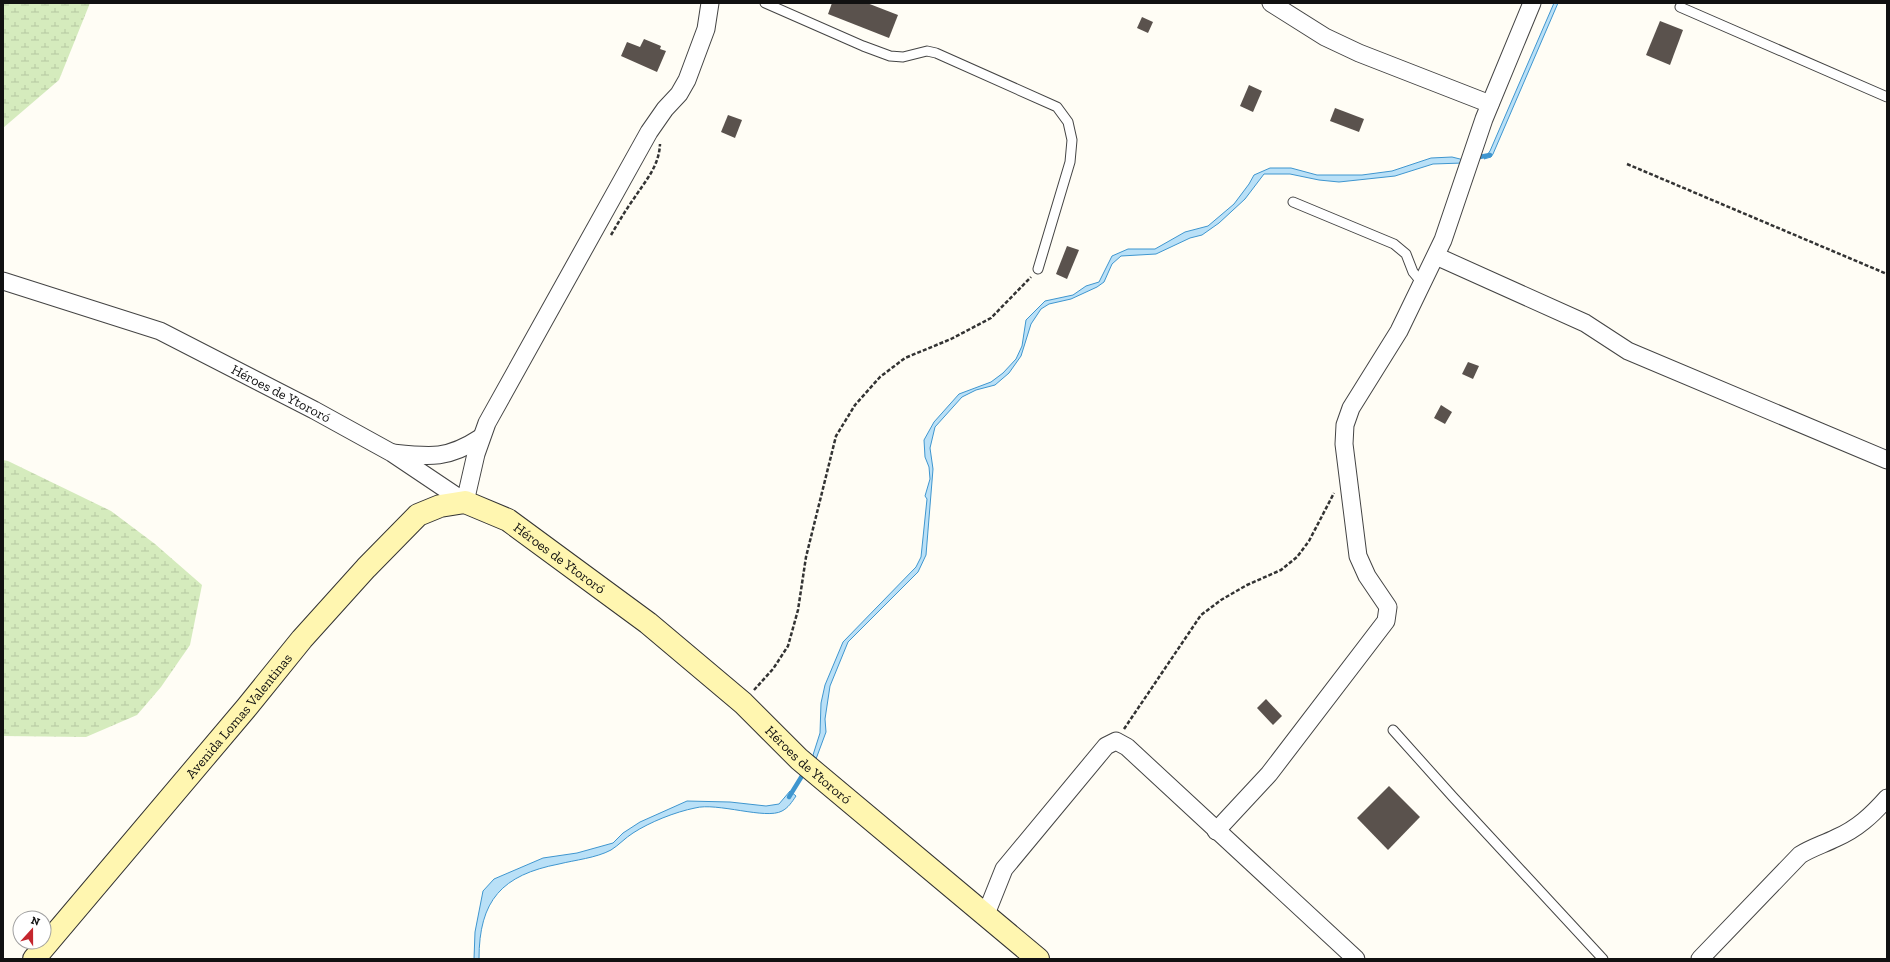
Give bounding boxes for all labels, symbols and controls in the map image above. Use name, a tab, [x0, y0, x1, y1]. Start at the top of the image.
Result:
street label: Héroes de Ytororó	[228, 361, 334, 427]
street label: Héroes de Ytororó	[510, 519, 608, 598]
street label: Avenida Lomas Valentinas	[182, 650, 296, 782]
street label: Héroes de Ytororó	[762, 722, 855, 808]
north arrow	[12, 910, 52, 950]
text: N	[29, 914, 42, 929]

